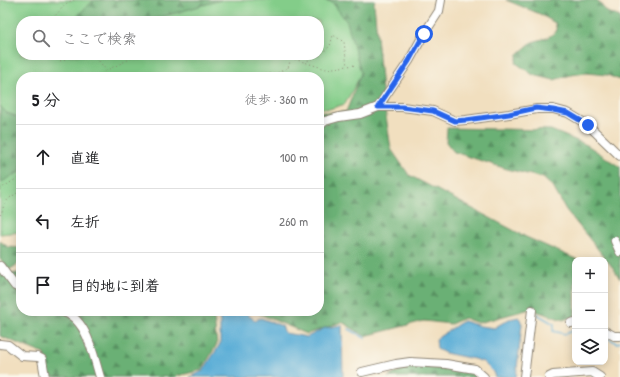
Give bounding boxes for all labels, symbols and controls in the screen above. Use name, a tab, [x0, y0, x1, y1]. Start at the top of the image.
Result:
search box	[16, 16, 324, 60]
route start	[415, 25, 433, 43]
icon: search	[30, 27, 52, 49]
text: ここで検索	[62, 28, 137, 49]
text: 5 分	[32, 88, 60, 111]
text: 徒歩 · 360 m	[245, 90, 308, 108]
route end	[579, 116, 597, 134]
icon: ahead	[32, 146, 54, 168]
text: 直進	[70, 147, 100, 168]
text: 100 m	[280, 148, 308, 166]
icon: left	[32, 210, 54, 232]
text: 左折	[70, 211, 100, 232]
text: 260 m	[279, 212, 308, 230]
map controls	[572, 257, 608, 365]
button: +	[572, 257, 608, 293]
icon: arrive	[32, 274, 54, 296]
text: 目的地に到着	[70, 275, 160, 296]
button: −	[572, 293, 608, 329]
button: layers	[572, 329, 608, 365]

